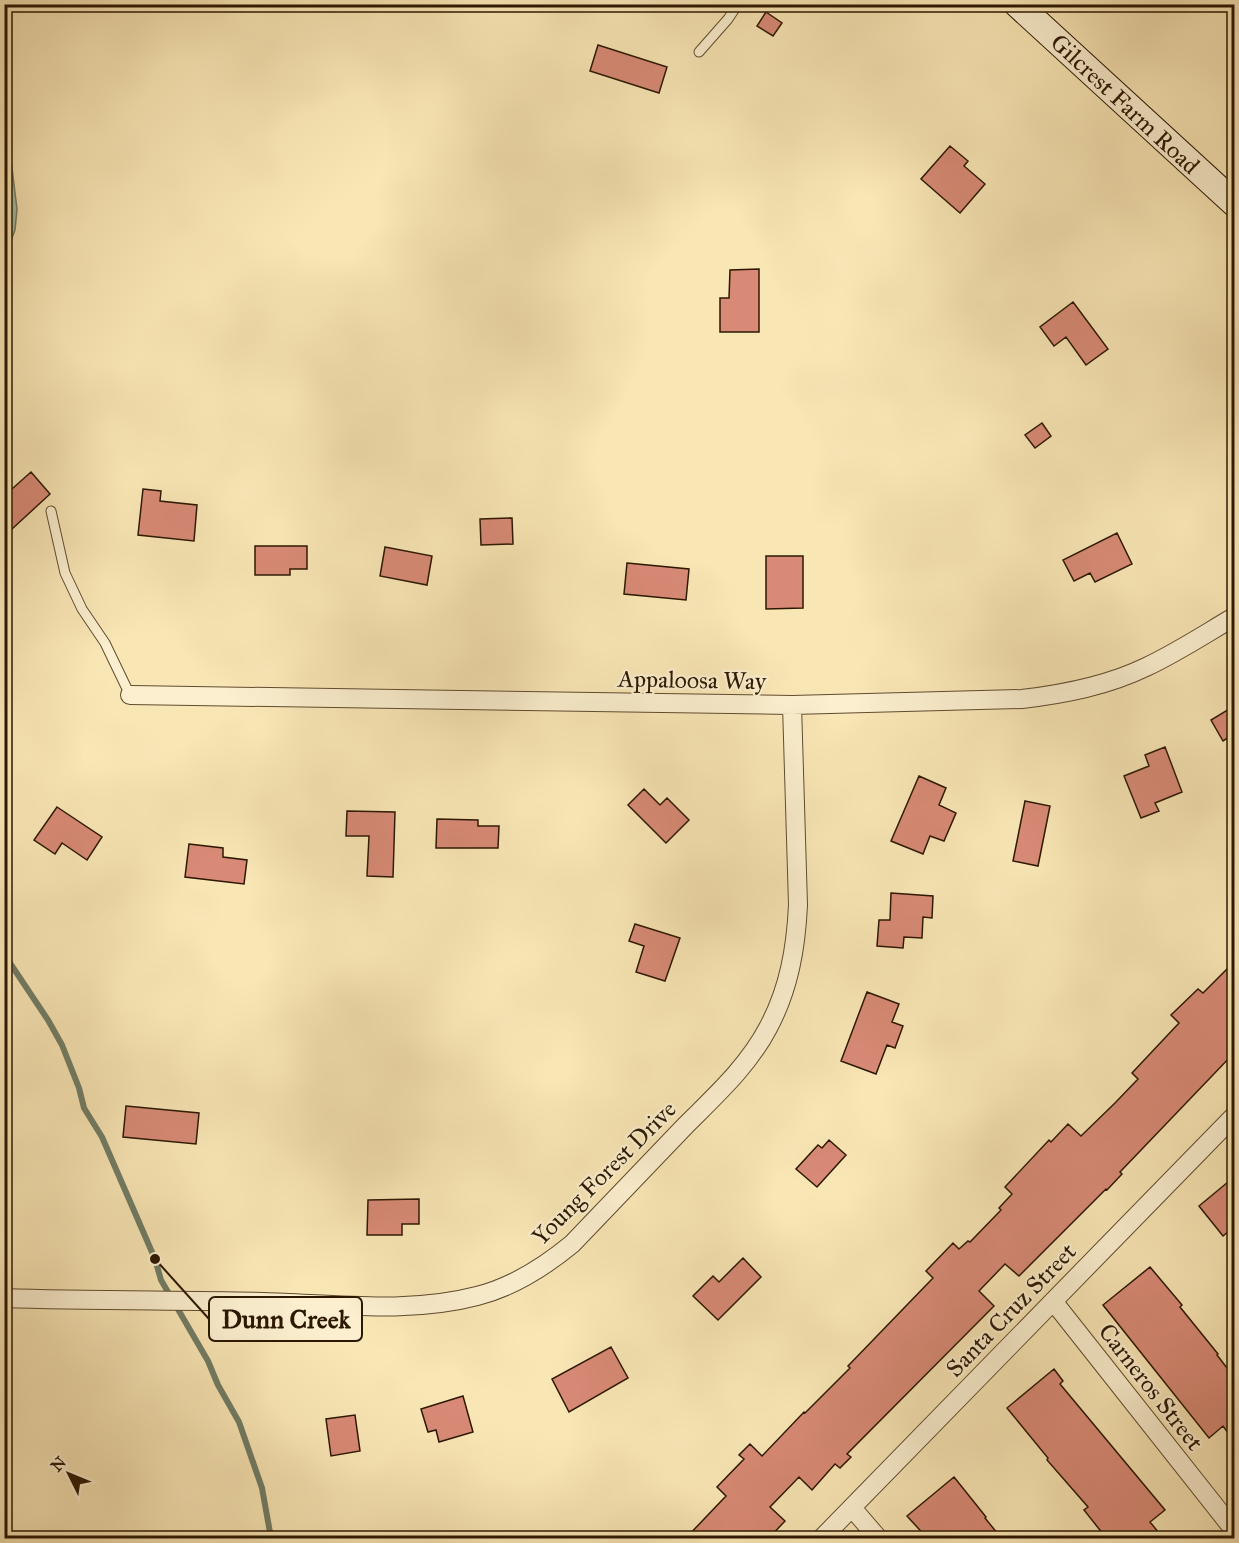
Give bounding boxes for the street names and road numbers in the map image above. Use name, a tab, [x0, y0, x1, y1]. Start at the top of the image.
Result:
street label: Gilcrest Farm Road	[1044, 27, 1206, 181]
street label: Appaloosa Way	[617, 664, 767, 696]
street label: Young Forest Drive	[525, 1094, 683, 1252]
street label: Santa Cruz Street	[939, 1236, 1083, 1383]
street label: Carneros Street	[1092, 1317, 1210, 1457]

